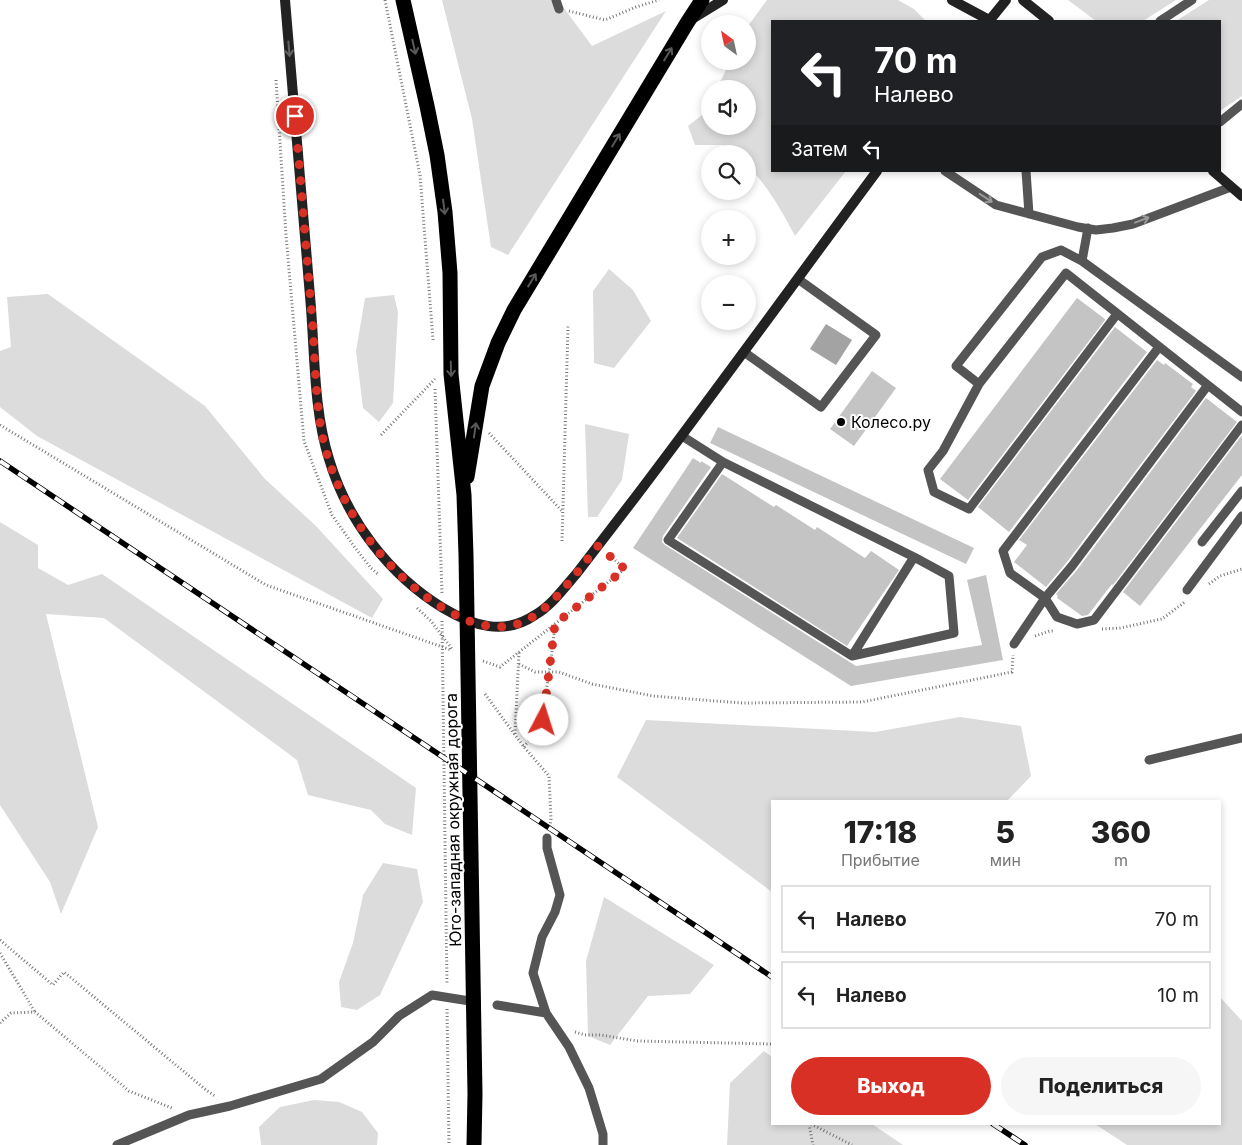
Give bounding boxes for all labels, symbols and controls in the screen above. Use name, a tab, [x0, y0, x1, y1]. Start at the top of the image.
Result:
north arrow	[701, 15, 756, 70]
map controls	[701, 15, 756, 330]
one-way arrow	[410, 39, 419, 55]
text: 70 m	[874, 39, 958, 81]
one-way arrow	[285, 40, 294, 56]
icon: left	[791, 40, 856, 105]
one-way arrow	[663, 48, 673, 62]
button: sound	[701, 80, 756, 135]
text: Налево	[874, 81, 954, 107]
pin	[274, 95, 316, 137]
icon: arrive	[281, 102, 309, 130]
one-way arrow	[611, 134, 621, 148]
icon: left	[858, 135, 886, 163]
text: Затем	[791, 138, 848, 161]
button: search	[701, 145, 756, 200]
one-way arrow	[979, 193, 993, 203]
one-way arrow	[439, 199, 449, 215]
button: +	[701, 210, 756, 265]
one-way arrow	[1134, 215, 1149, 224]
one-way arrow	[528, 273, 538, 287]
button: −	[701, 275, 756, 330]
one-way arrow	[447, 361, 456, 377]
place label: Колесо.ру	[851, 412, 931, 432]
marker: Колесо.ру	[835, 416, 847, 428]
one-way arrow	[470, 422, 480, 438]
street label: Юго-западная окружная дорога	[441, 693, 465, 947]
position arrow	[516, 693, 568, 745]
text: 17:18	[844, 814, 917, 850]
text: 5	[996, 814, 1015, 850]
text: 360	[1091, 814, 1151, 850]
text: Прибытие	[841, 850, 920, 870]
text: мин	[990, 850, 1021, 870]
text: m	[1114, 850, 1128, 870]
icon: left	[793, 905, 821, 933]
text: Налево	[836, 908, 907, 931]
text: 70 m	[1155, 908, 1199, 931]
icon: left	[793, 981, 821, 1009]
text: Налево	[836, 984, 907, 1007]
text: 10 m	[1157, 984, 1199, 1007]
button: Выход	[791, 1057, 991, 1115]
button: Поделиться	[1001, 1057, 1201, 1115]

